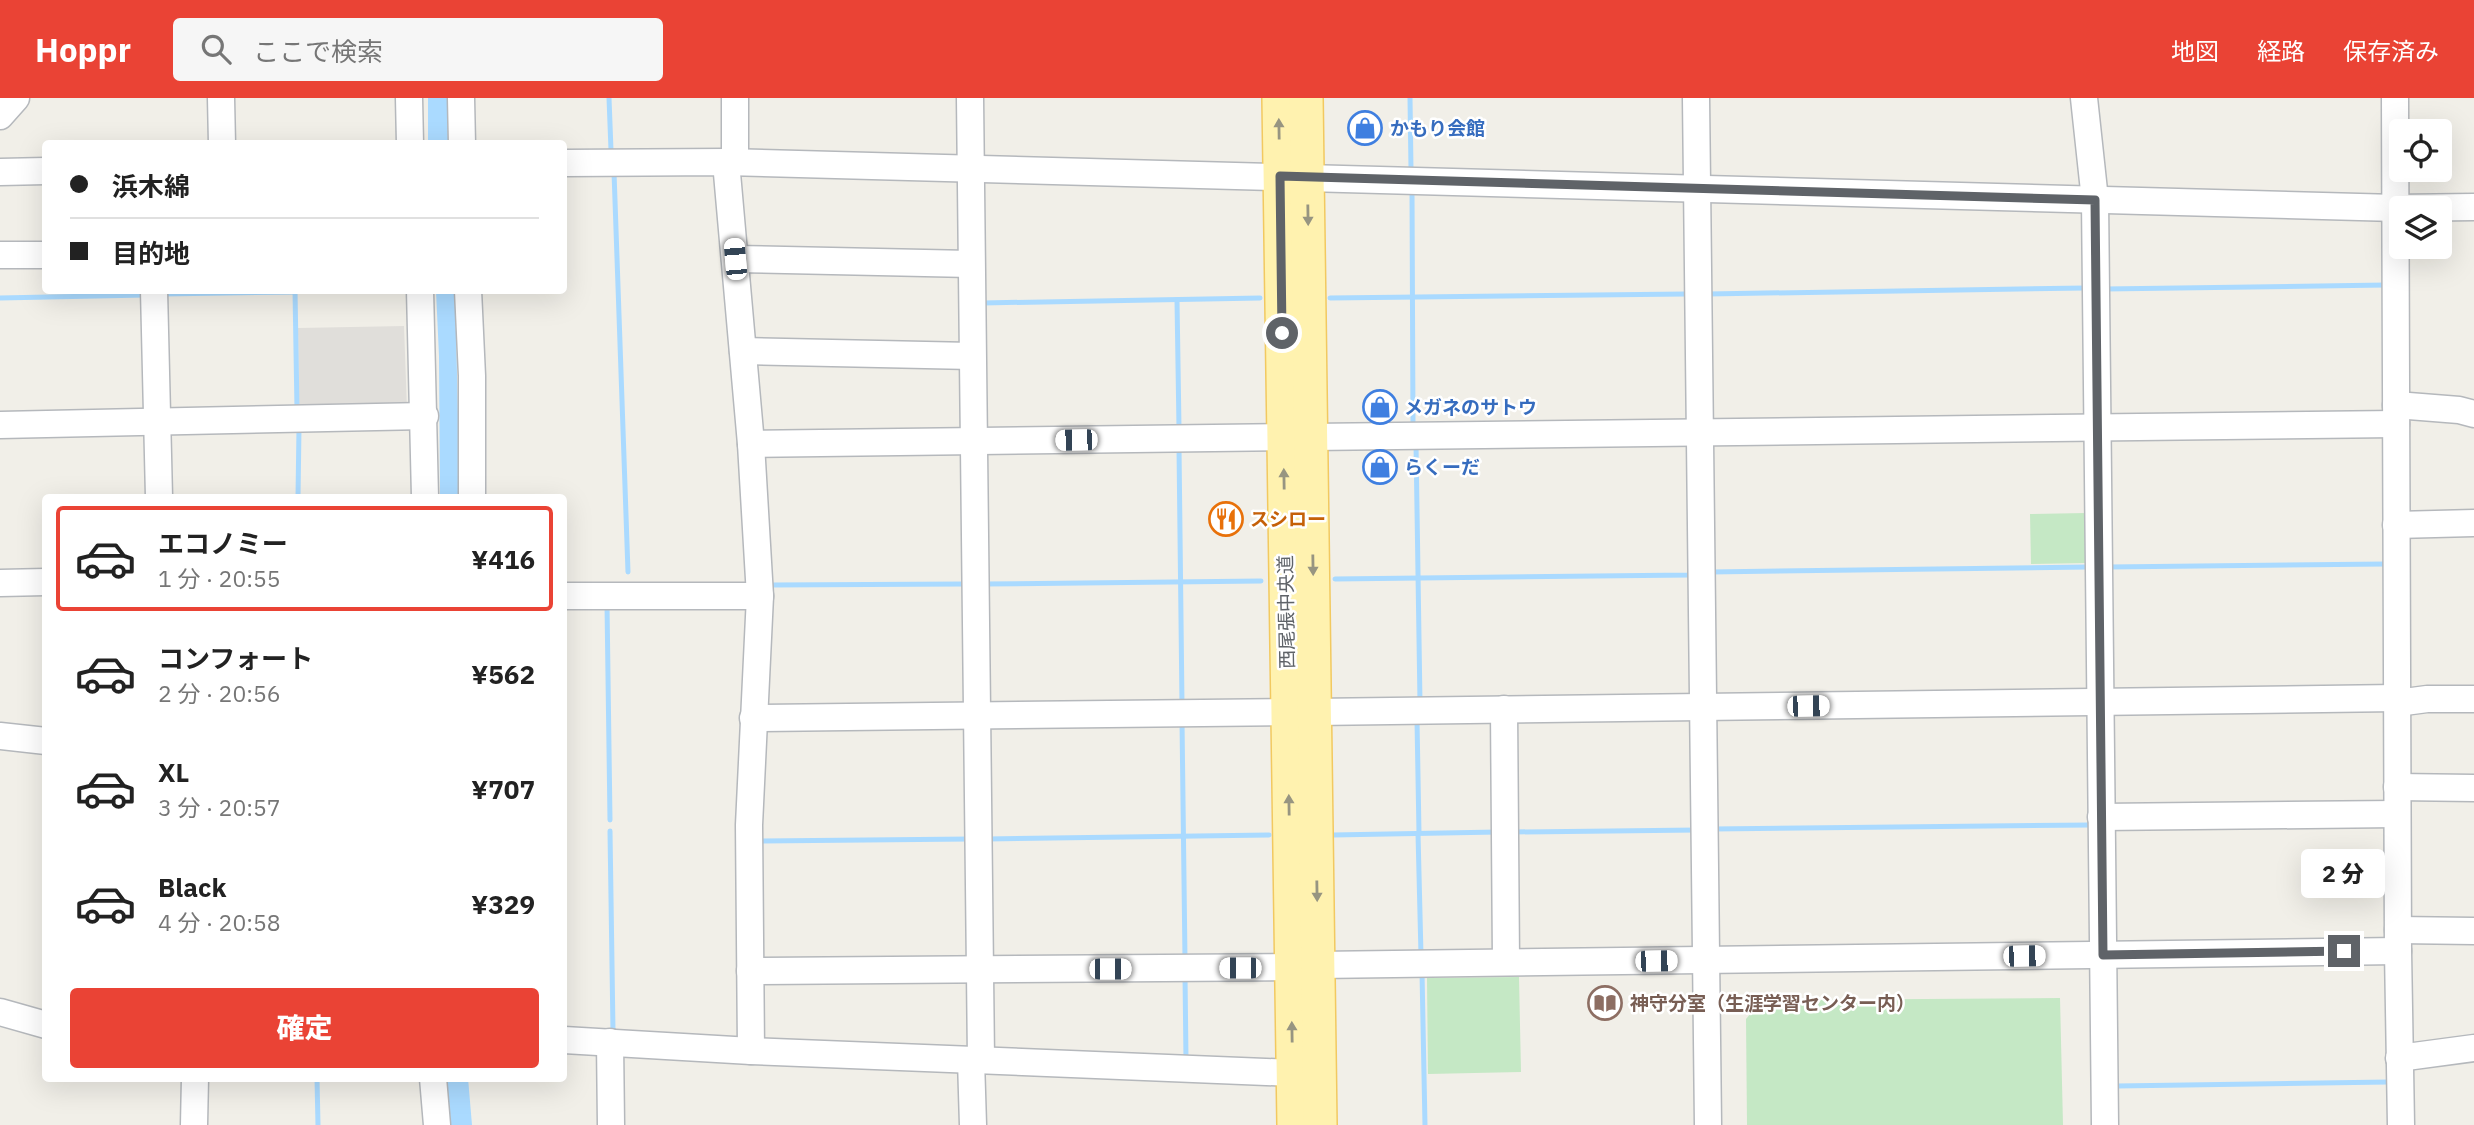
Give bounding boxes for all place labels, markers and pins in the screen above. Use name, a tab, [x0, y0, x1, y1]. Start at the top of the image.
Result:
shop icon: かもり会館	[1346, 109, 1384, 147]
place label: かもり会館	[1390, 116, 1485, 140]
shop icon: メガネのサトウ	[1361, 388, 1399, 426]
place label: メガネのサトウ	[1404, 395, 1537, 419]
shop icon: らくーだ	[1361, 448, 1399, 486]
place label: らくーだ	[1404, 455, 1480, 479]
restaurant icon: スシロー	[1207, 500, 1245, 538]
place label: スシロー	[1250, 507, 1326, 531]
library icon: 神守分室（生涯学習センター内）	[1586, 984, 1624, 1022]
place label: 神守分室（生涯学習センター内）	[1630, 991, 1915, 1015]

